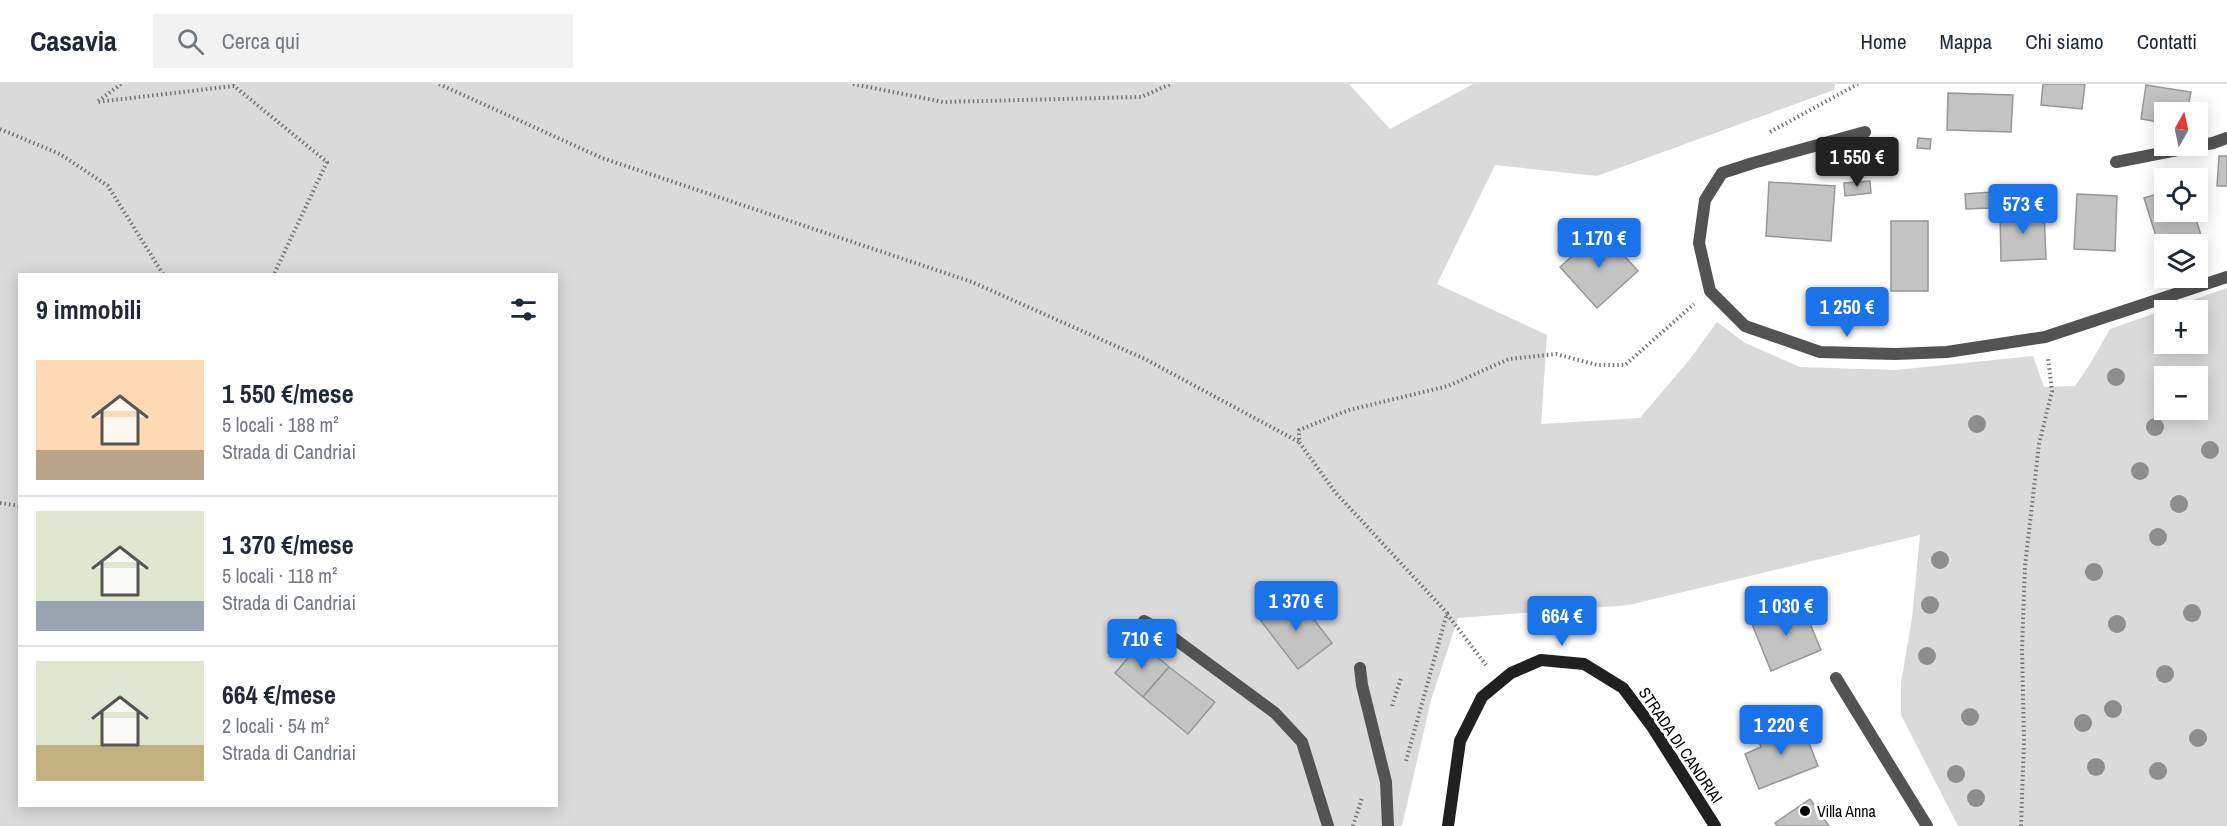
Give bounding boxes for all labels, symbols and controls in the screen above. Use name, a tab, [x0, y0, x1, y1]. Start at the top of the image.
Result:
search box	[153, 14, 573, 68]
text: Casavia	[30, 22, 117, 60]
icon: search	[174, 25, 207, 58]
text: Cerca qui	[222, 26, 300, 56]
text: Home	[1861, 27, 1907, 56]
text: Mappa	[1940, 27, 1992, 56]
text: Chi siamo	[2025, 27, 2104, 56]
text: Contatti	[2137, 27, 2197, 56]
north arrow	[2154, 102, 2208, 156]
map controls	[2154, 102, 2208, 420]
pin: 1 550 €	[1802, 137, 1912, 188]
text: 1 550 €	[1830, 143, 1884, 170]
button: locate	[2154, 168, 2208, 222]
pin: 573 €	[1981, 184, 2065, 235]
text: 573 €	[2002, 190, 2044, 217]
pin: 1 170 €	[1544, 218, 1654, 269]
text: 1 170 €	[1572, 224, 1626, 251]
button: layers	[2154, 234, 2208, 288]
pin: 1 250 €	[1792, 287, 1902, 338]
text: 9 immobili	[36, 292, 141, 327]
icon: filters	[507, 293, 540, 326]
text: 1 250 €	[1820, 293, 1874, 320]
button: +	[2154, 300, 2208, 354]
button: −	[2154, 366, 2208, 420]
text: 1 550 €/mese	[222, 376, 354, 411]
icon: home	[84, 384, 156, 456]
text: 5 locali · 188 m²	[222, 411, 339, 438]
text: Strada di Candriai	[222, 438, 356, 465]
text: 1 370 €/mese	[222, 527, 354, 562]
icon: home	[84, 535, 156, 607]
text: 5 locali · 118 m²	[222, 562, 337, 589]
pin: 1 370 €	[1241, 581, 1351, 632]
pin: 1 030 €	[1731, 586, 1841, 637]
text: 1 370 €	[1269, 587, 1323, 614]
text: Strada di Candriai	[222, 589, 356, 616]
text: 1 030 €	[1759, 592, 1813, 619]
pin: 664 €	[1520, 596, 1604, 647]
text: 664 €	[1541, 602, 1583, 629]
pin: 710 €	[1100, 619, 1184, 670]
text: 710 €	[1121, 625, 1163, 652]
text: 664 €/mese	[222, 677, 336, 712]
street label: STRADA DI CANDRIAI	[1634, 683, 1728, 807]
icon: home	[84, 685, 156, 757]
pin: 1 220 €	[1726, 705, 1836, 756]
text: 1 220 €	[1754, 711, 1808, 738]
text: 2 locali · 54 m²	[222, 712, 330, 739]
text: Strada di Candriai	[222, 739, 356, 766]
place label: Villa Anna	[1817, 800, 1877, 822]
marker: Villa Anna	[1798, 804, 1812, 818]

